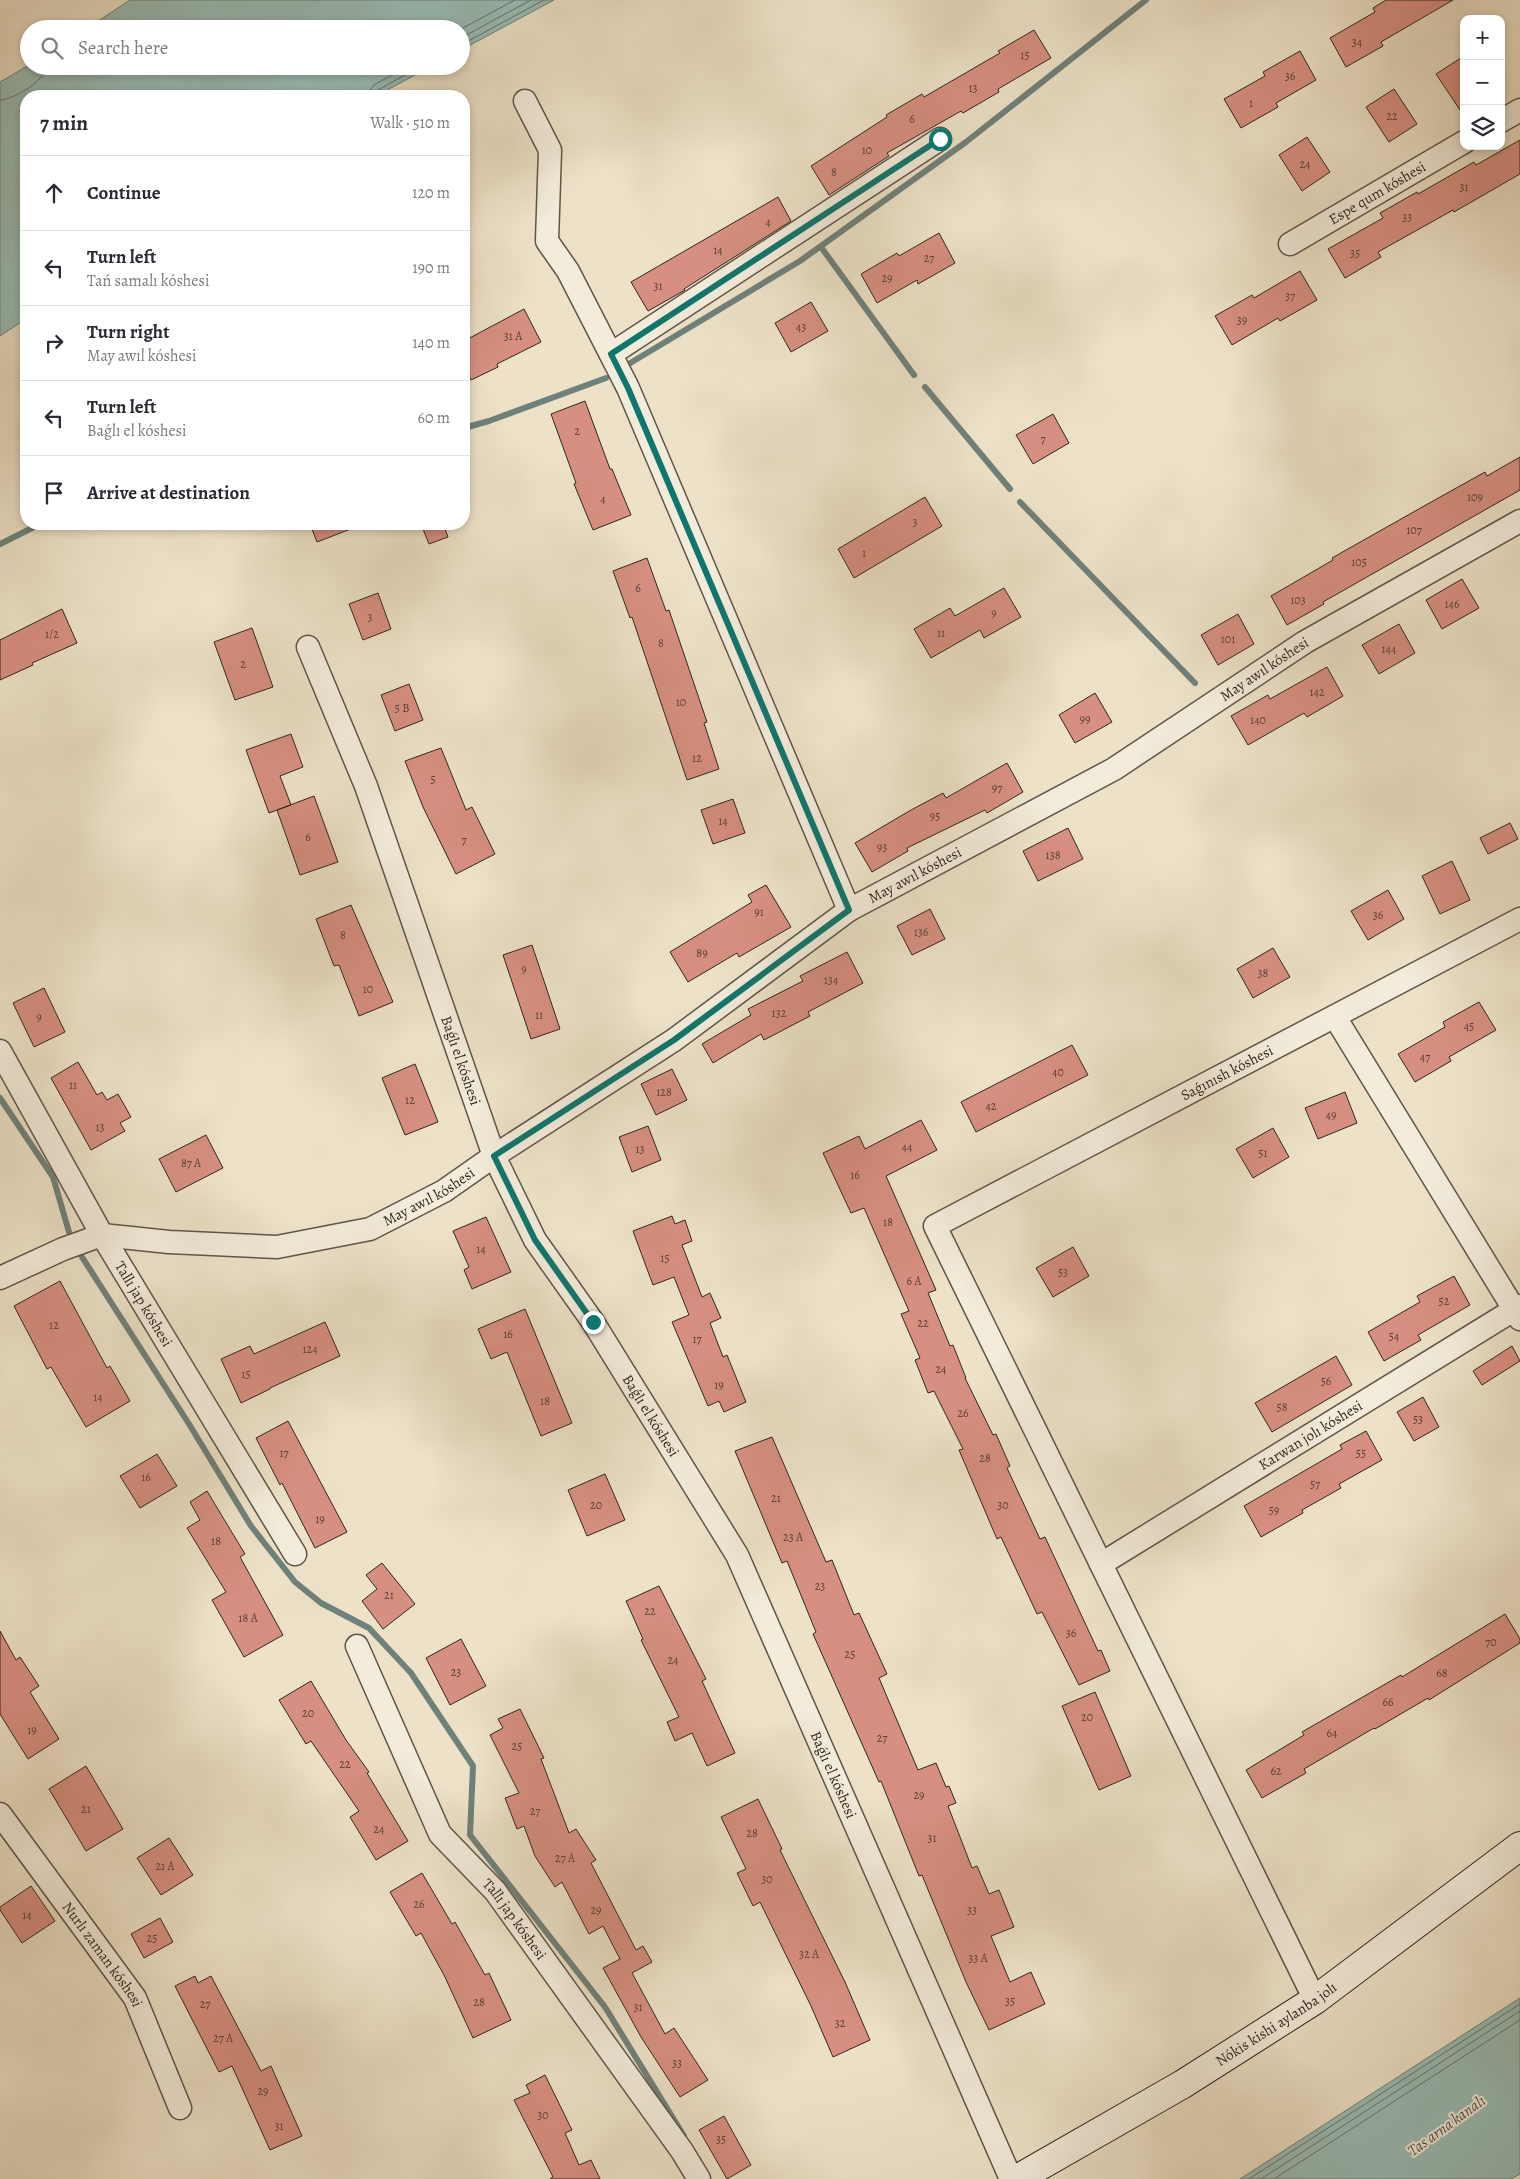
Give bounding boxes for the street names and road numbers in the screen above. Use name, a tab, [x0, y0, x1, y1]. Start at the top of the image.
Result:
street label: Espe qum kóshesi	[1325, 157, 1429, 229]
street label: May awıl kóshesi	[1216, 632, 1312, 706]
street label: May awıl kóshesi	[865, 842, 965, 908]
street label: Baǵlı el kóshesi	[436, 1013, 486, 1108]
street label: Saǵınısh kóshesi	[1177, 1040, 1277, 1105]
street label: May awıl kóshesi	[379, 1163, 479, 1231]
street label: Tallı jap kóshesi	[110, 1258, 177, 1350]
street label: Baǵlı el kóshesi	[618, 1371, 684, 1461]
street label: Karwan jolı kóshesi	[1255, 1395, 1366, 1475]
street label: Baǵlı el kóshesi	[806, 1728, 861, 1822]
street label: Tallı jap kóshesi	[478, 1874, 551, 1964]
street label: Nurlı zaman kóshesi	[58, 1898, 148, 2010]
street label: Nókis kishi aylanba jolı	[1212, 1977, 1341, 2071]

